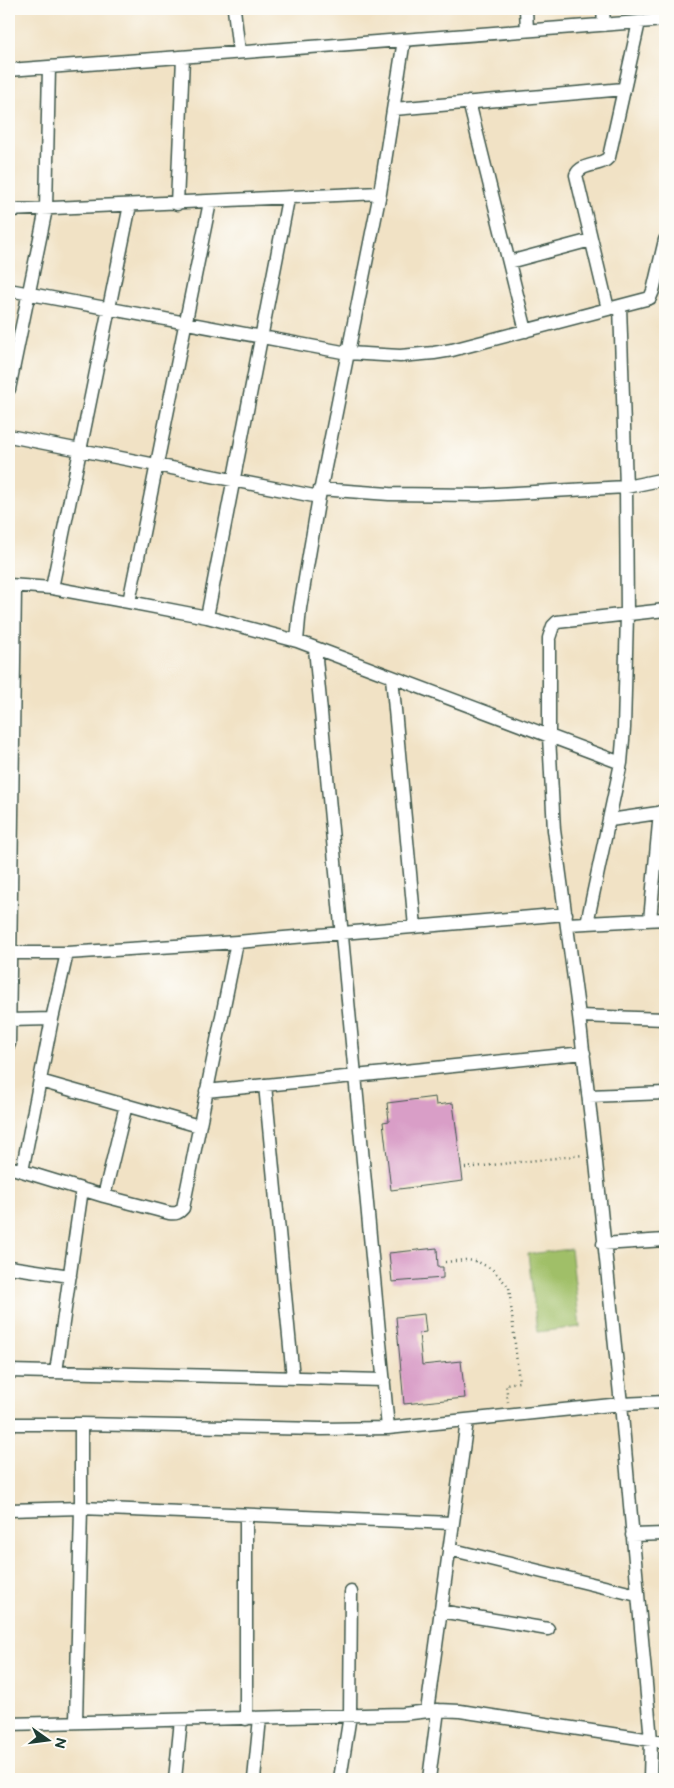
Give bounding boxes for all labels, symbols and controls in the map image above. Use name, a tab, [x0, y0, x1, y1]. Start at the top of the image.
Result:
north arrow	[22, 1716, 72, 1766]
text: N	[51, 1736, 70, 1750]

